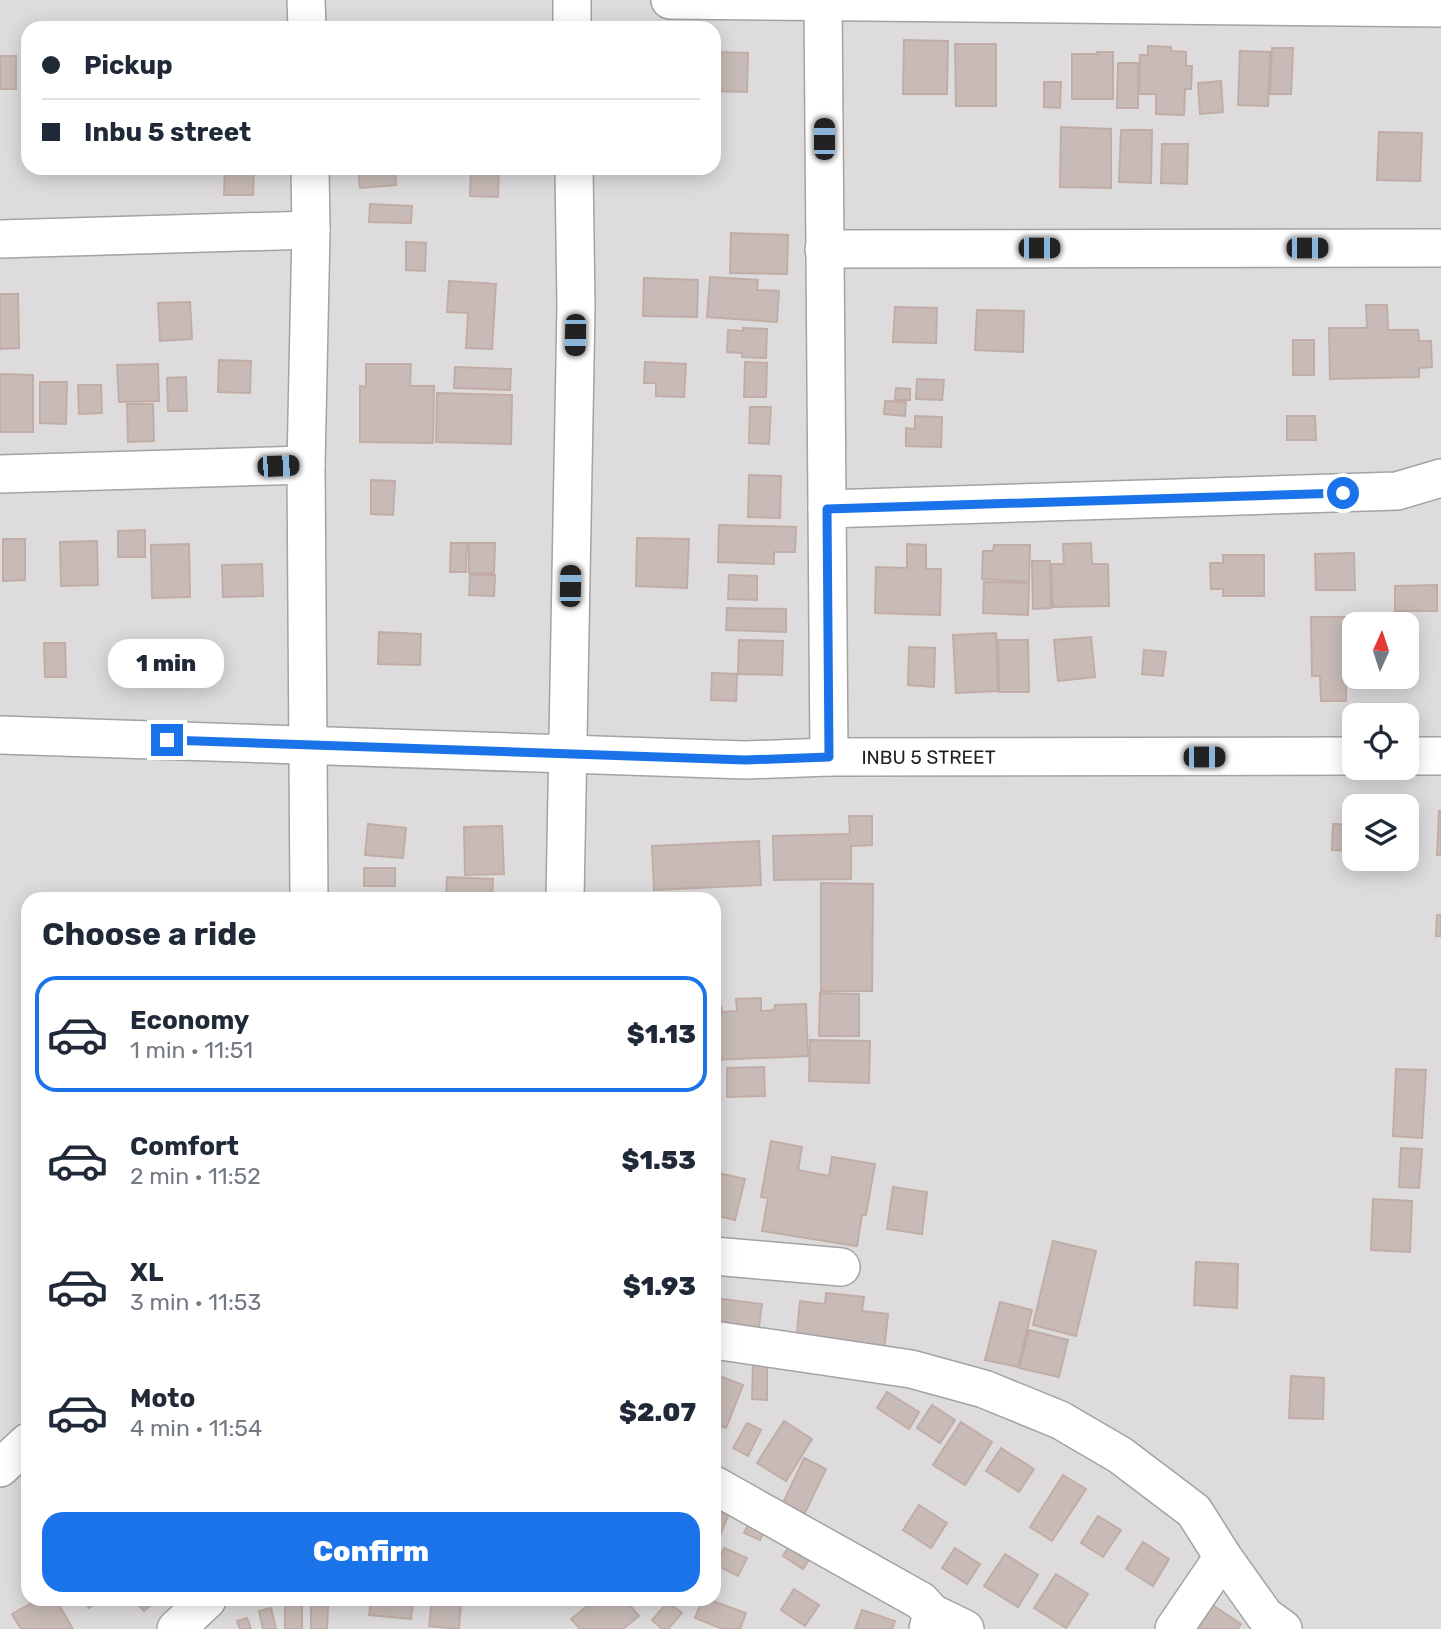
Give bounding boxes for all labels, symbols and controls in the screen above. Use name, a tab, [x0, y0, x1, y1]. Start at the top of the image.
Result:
text: Pickup	[84, 50, 173, 81]
text: Inbu 5 street	[84, 117, 251, 148]
car	[814, 118, 835, 160]
car	[1019, 238, 1061, 259]
car	[1287, 238, 1329, 259]
car	[565, 314, 586, 356]
car	[257, 455, 300, 477]
route start	[1327, 477, 1359, 509]
car	[560, 565, 581, 607]
north arrow	[1342, 612, 1419, 690]
map controls	[1342, 612, 1419, 871]
callout: 1 min	[109, 638, 225, 688]
text: 1 min	[136, 649, 196, 677]
button: locate	[1342, 703, 1419, 780]
route end	[151, 724, 183, 756]
street label: INBU 5 STREET	[861, 746, 996, 769]
car	[1184, 747, 1226, 768]
button: layers	[1342, 794, 1419, 871]
text: Choose a ride	[42, 915, 256, 953]
icon: car	[46, 1003, 109, 1066]
text: Economy	[130, 1005, 249, 1036]
text: $1.13	[627, 1019, 696, 1050]
text: 1 min · 11:51	[130, 1036, 253, 1064]
icon: car	[46, 1129, 109, 1192]
text: Comfort	[130, 1131, 239, 1162]
text: $1.53	[621, 1145, 696, 1176]
text: 2 min · 11:52	[130, 1162, 261, 1190]
icon: car	[46, 1255, 109, 1318]
text: XL	[130, 1257, 163, 1288]
text: $1.93	[623, 1271, 696, 1302]
text: 3 min · 11:53	[130, 1288, 261, 1316]
icon: car	[46, 1381, 109, 1444]
text: Moto	[130, 1383, 195, 1414]
text: $2.07	[619, 1397, 696, 1428]
text: 4 min · 11:54	[130, 1414, 262, 1442]
button: Confirm	[42, 1512, 700, 1592]

